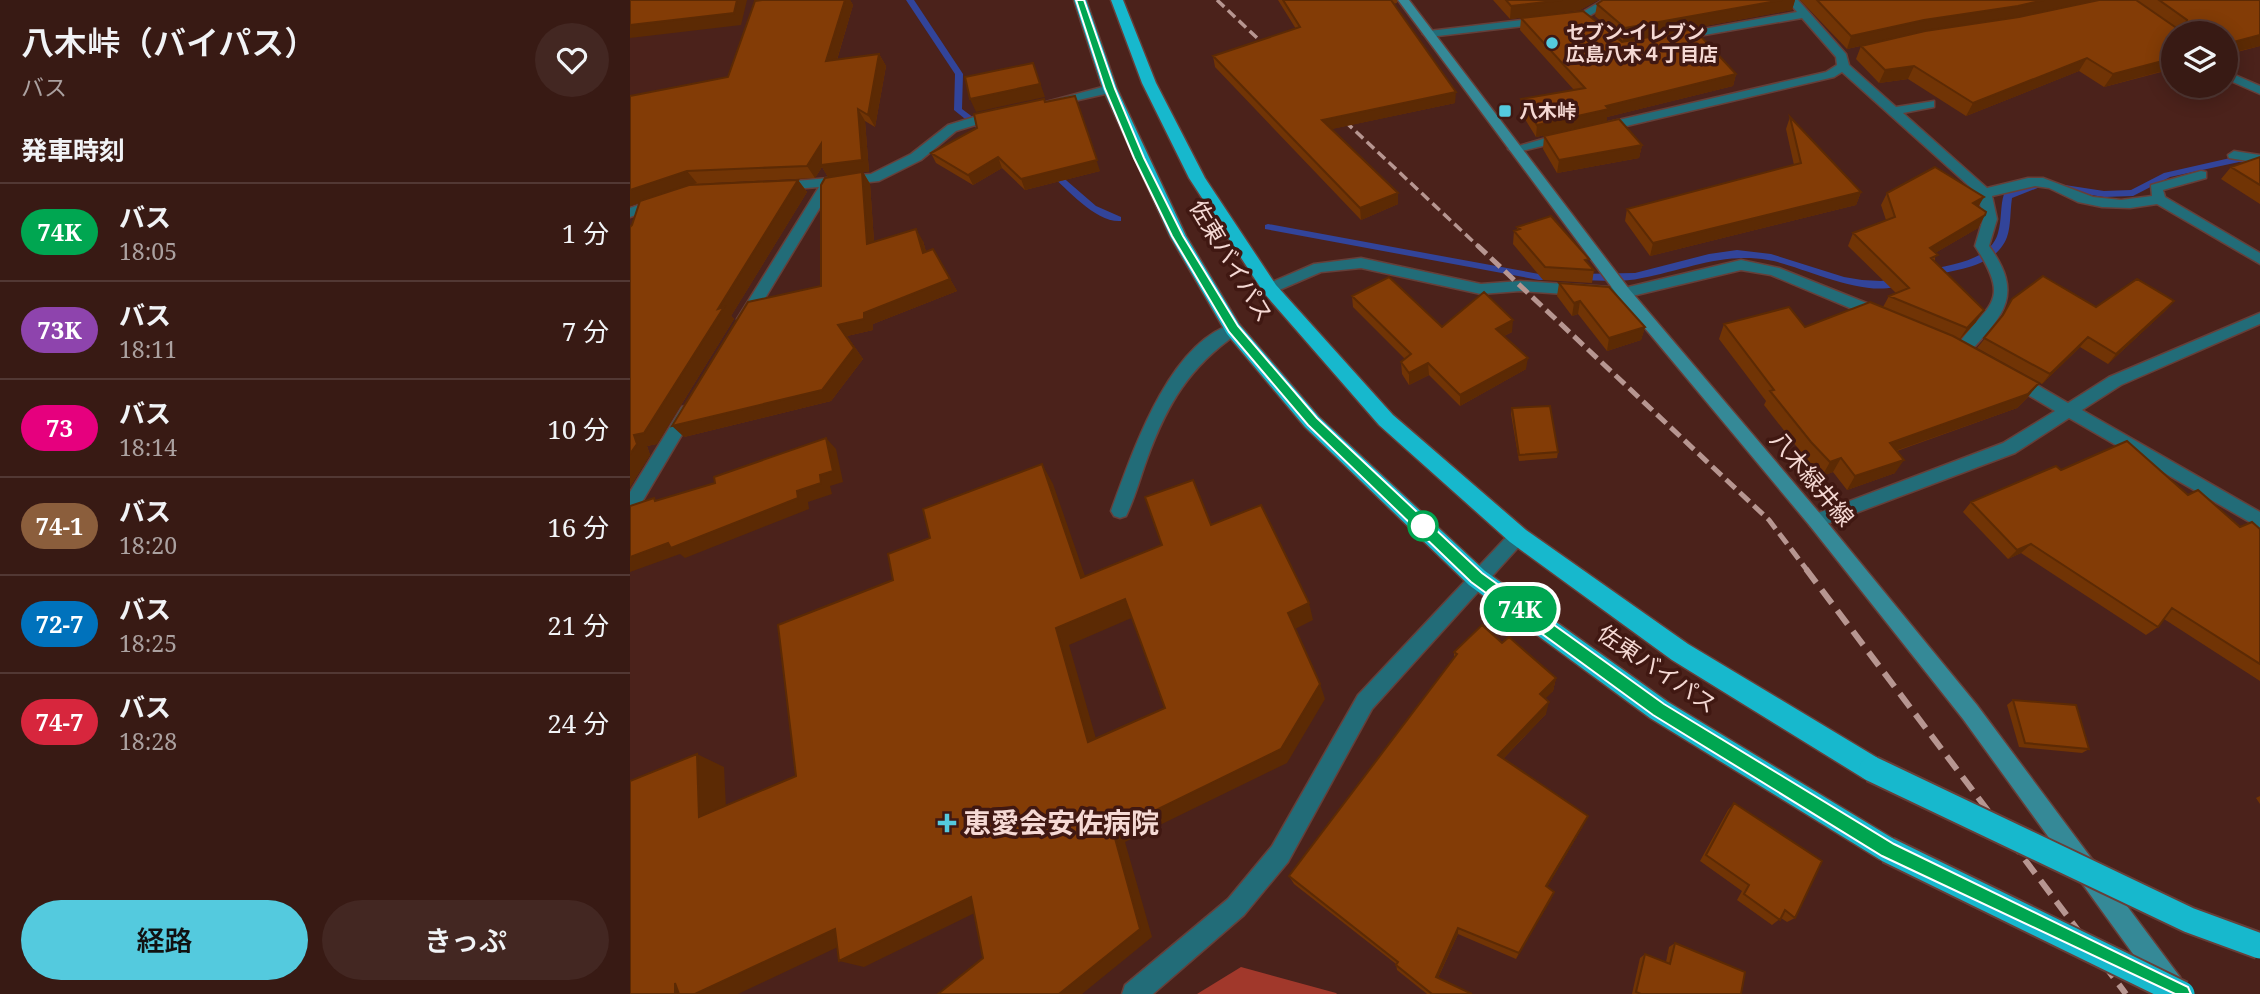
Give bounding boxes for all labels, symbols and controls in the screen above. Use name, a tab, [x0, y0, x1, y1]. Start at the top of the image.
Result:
place label: セブン‐イレブン 広島八木４丁目店	[1566, 19, 1718, 67]
text: 八木峠（バイパス）	[21, 20, 317, 65]
map controls	[2161, 21, 2238, 98]
button: layers	[2161, 21, 2238, 98]
button: heart	[535, 23, 609, 97]
marker: セブン‐イレブン 広島八木４丁目店	[1544, 35, 1560, 51]
text: バス	[21, 71, 67, 103]
place label: 八木峠	[1519, 98, 1576, 124]
marker: 八木峠	[1497, 103, 1513, 119]
text: 発車時刻	[21, 132, 125, 168]
street label: 佐東バイパス	[1183, 193, 1281, 328]
text: バス	[119, 199, 171, 235]
text: 74K	[37, 215, 82, 248]
text: 1 分	[562, 215, 609, 251]
text: 18:05	[119, 235, 177, 267]
text: バス	[119, 297, 171, 333]
text: 73K	[37, 313, 82, 346]
text: 7 分	[562, 313, 609, 349]
text: 18:11	[119, 333, 177, 365]
text: バス	[119, 395, 171, 431]
text: 73	[46, 411, 73, 444]
text: 10 分	[547, 411, 609, 447]
street label: 八木緑井線	[1764, 424, 1862, 533]
text: 18:14	[119, 431, 177, 463]
text: バス	[119, 493, 171, 529]
text: 74-1	[35, 509, 84, 542]
text: 16 分	[547, 509, 609, 545]
unlabelled marker	[1408, 511, 1438, 541]
text: 18:20	[119, 529, 177, 561]
line badge: 74K	[1480, 586, 1560, 632]
text: バス	[119, 591, 171, 627]
text: 74K	[1498, 592, 1542, 625]
text: 72-7	[35, 607, 84, 640]
text: 21 分	[547, 607, 609, 643]
street label: 佐東バイパス	[1592, 616, 1724, 720]
text: 18:25	[119, 627, 177, 659]
text: バス	[119, 689, 171, 725]
text: 74-7	[35, 705, 84, 738]
text: 24 分	[547, 705, 609, 741]
text: 18:28	[119, 725, 177, 757]
place label: 恵愛会安佐病院	[963, 803, 1159, 841]
marker: 恵愛会安佐病院	[937, 813, 957, 833]
button: 経路	[21, 900, 308, 980]
button: きっぷ	[322, 900, 609, 980]

